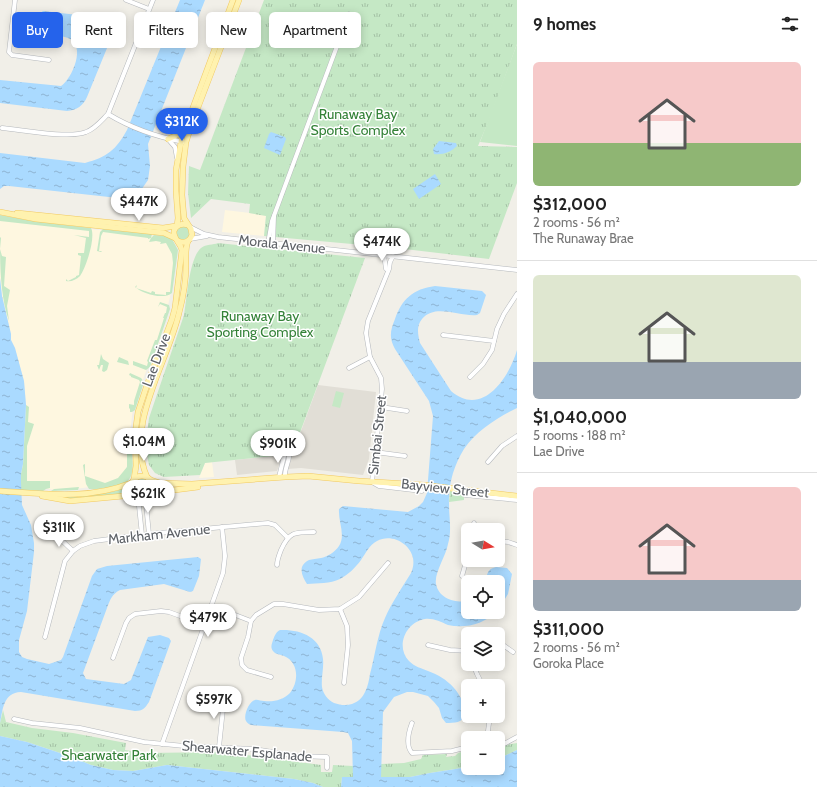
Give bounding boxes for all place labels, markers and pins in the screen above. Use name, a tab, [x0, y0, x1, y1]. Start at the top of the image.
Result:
pin: $312K	[154, 108, 210, 142]
pin: $447K	[111, 188, 167, 222]
pin: $474K	[354, 228, 410, 262]
pin: $1.04M	[111, 428, 177, 462]
pin: $901K	[250, 430, 306, 464]
pin: $621K	[120, 480, 176, 514]
pin: $311K	[31, 514, 87, 548]
pin: $479K	[180, 604, 236, 638]
pin: $597K	[186, 686, 242, 720]

